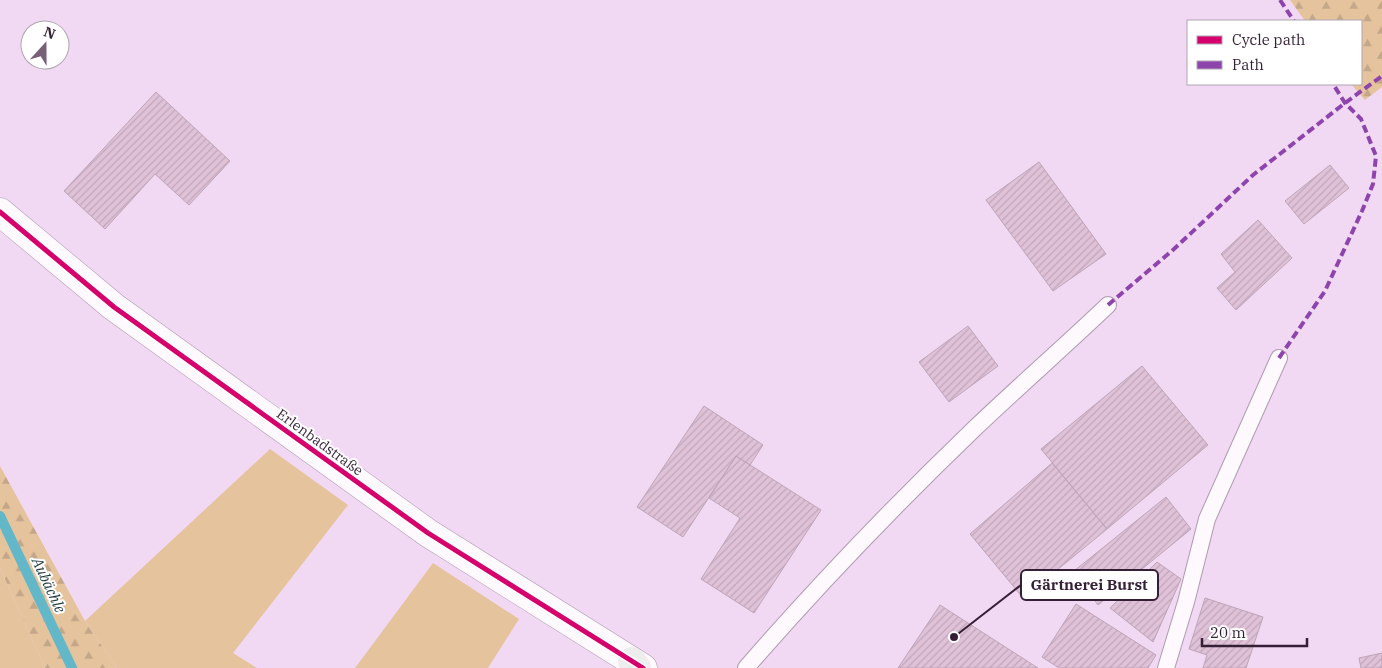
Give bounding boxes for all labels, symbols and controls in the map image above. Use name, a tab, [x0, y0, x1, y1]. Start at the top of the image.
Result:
north arrow	[20, 20, 70, 70]
legend	[1187, 20, 1362, 85]
text: N	[41, 22, 58, 43]
text: Cycle path	[1232, 30, 1305, 49]
text: Path	[1232, 55, 1264, 74]
street label: Erlenbadstraße	[273, 405, 367, 479]
water label: Aubächle	[27, 553, 70, 616]
callout: Gärtnerei Burst	[1021, 570, 1158, 600]
text: Gärtnerei Burst	[1031, 575, 1148, 594]
scale bar	[1202, 616, 1307, 648]
text: 20 m	[1210, 623, 1246, 642]

